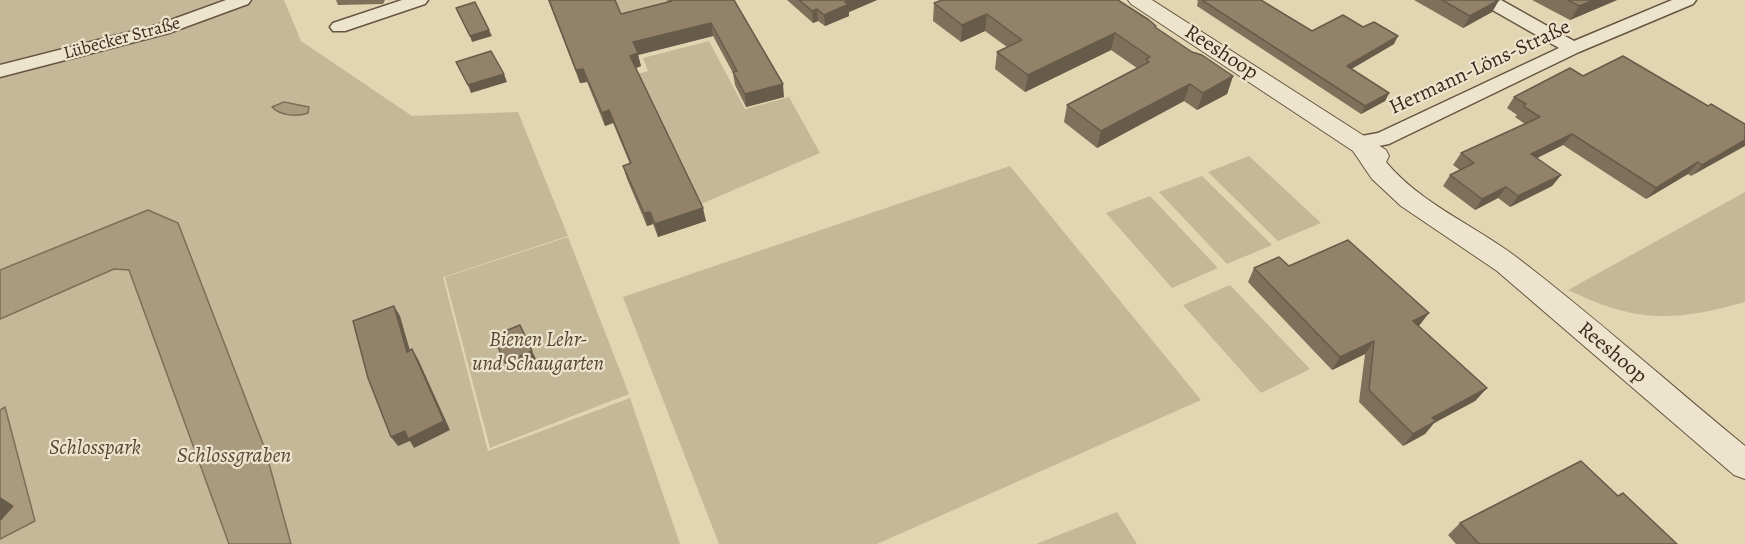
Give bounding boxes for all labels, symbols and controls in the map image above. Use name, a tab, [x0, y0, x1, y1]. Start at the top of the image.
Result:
street label: Lübecker Straße	[61, 13, 183, 65]
street label: Hermann-Löns-Straße	[1385, 15, 1575, 121]
street label: Reeshoop	[1179, 20, 1263, 86]
street label: Reeshoop	[1572, 317, 1652, 389]
park label: Bienen Lehr- und Schaugarten	[472, 328, 604, 378]
park label: Schlosspark	[49, 436, 141, 462]
water label: Schlossgraben	[177, 444, 291, 470]

